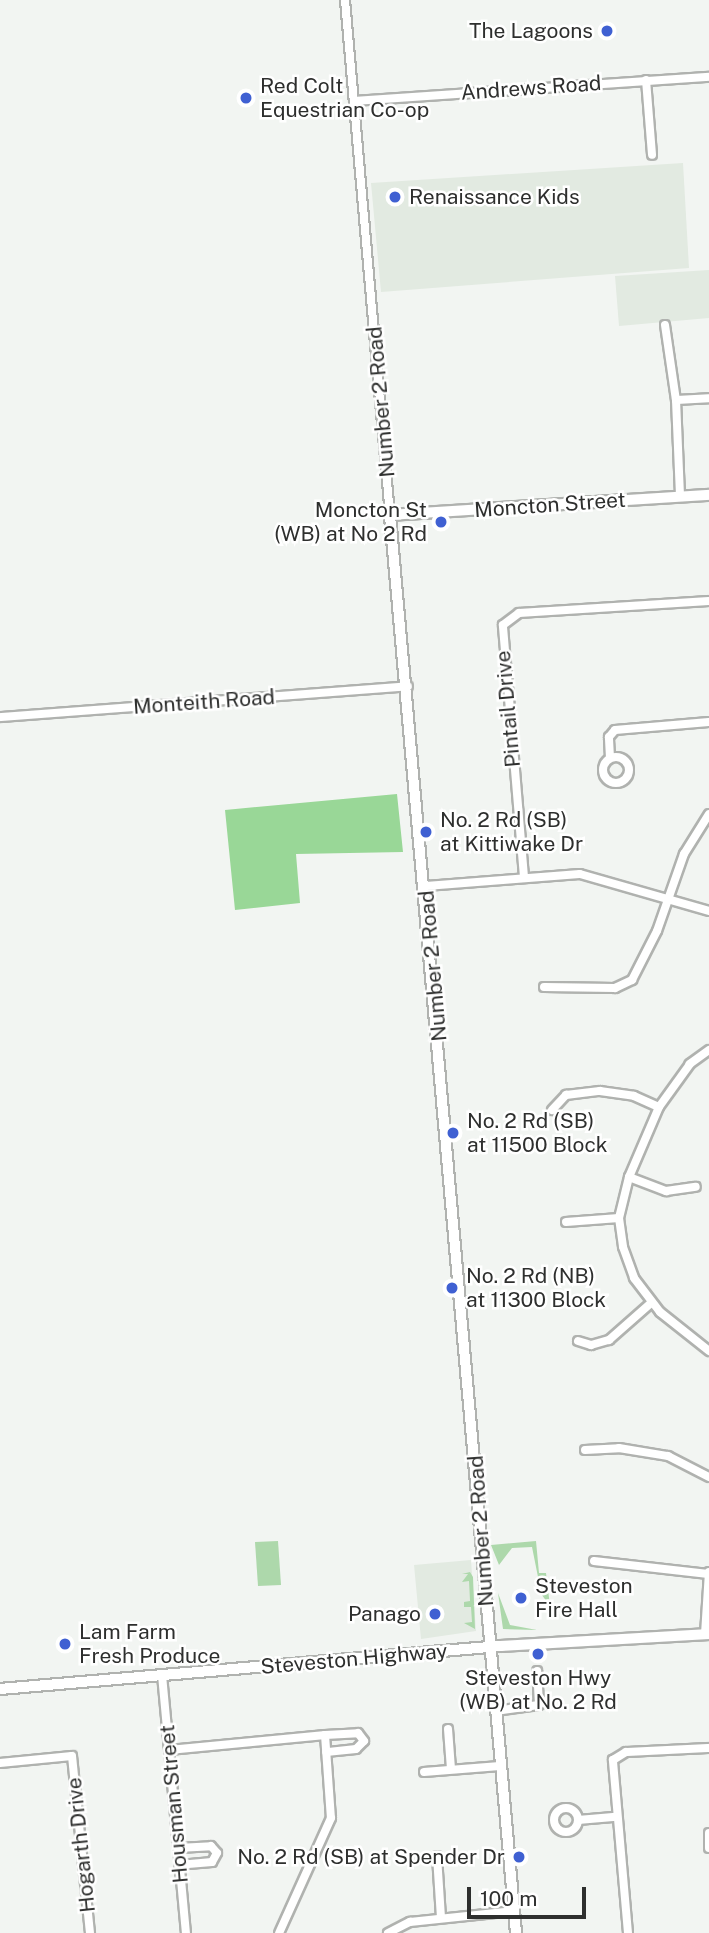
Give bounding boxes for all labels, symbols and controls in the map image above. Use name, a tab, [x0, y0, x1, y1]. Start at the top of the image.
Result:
place label: The Lagoons	[469, 18, 593, 44]
marker: The Lagoons	[599, 23, 615, 39]
street label: Andrews Road	[460, 71, 602, 105]
place label: Red Colt Equestrian Co-op	[260, 73, 429, 123]
marker: Red Colt Equestrian Co-op	[238, 90, 254, 106]
place label: Renaissance Kids	[409, 184, 580, 210]
marker: Renaissance Kids	[387, 189, 403, 205]
street label: Number 2 Road	[362, 325, 400, 479]
street label: Moncton Street	[473, 487, 627, 523]
place label: Moncton St (WB) at No 2 Rd	[274, 497, 427, 547]
marker: Moncton St (WB) at No 2 Rd	[433, 514, 449, 530]
street label: Pintail Drive	[490, 650, 526, 768]
street label: Monteith Road	[132, 684, 276, 720]
place label: No. 2 Rd (SB) at Kittiwake Dr	[440, 807, 583, 857]
marker: No. 2 Rd (SB) at Kittiwake Dr	[418, 824, 434, 840]
street label: Number 2 Road	[414, 889, 452, 1043]
place label: No. 2 Rd (SB) at 11500 Block	[467, 1108, 608, 1158]
marker: No. 2 Rd (SB) at 11500 Block	[445, 1125, 461, 1141]
place label: No. 2 Rd (NB) at 11300 Block	[466, 1263, 606, 1313]
marker: No. 2 Rd (NB) at 11300 Block	[444, 1280, 460, 1296]
street label: Number 2 Road	[463, 1455, 499, 1607]
place label: Steveston Fire Hall	[535, 1573, 633, 1623]
marker: Steveston Fire Hall	[513, 1590, 529, 1606]
place label: Panago	[348, 1601, 421, 1627]
marker: Panago	[427, 1606, 443, 1622]
place label: Lam Farm Fresh Produce	[79, 1619, 220, 1669]
marker: Lam Farm Fresh Produce	[57, 1636, 73, 1652]
street label: Steveston Highway	[260, 1638, 448, 1680]
marker: Steveston Hwy (WB) at No. 2 Rd	[530, 1646, 546, 1662]
place label: Steveston Hwy (WB) at No. 2 Rd	[459, 1665, 617, 1715]
street label: Housman Street	[155, 1724, 193, 1884]
street label: Hogarth Drive	[61, 1776, 101, 1914]
place label: No. 2 Rd (SB) at Spender Dr	[237, 1844, 505, 1870]
marker: No. 2 Rd (SB) at Spender Dr	[511, 1849, 527, 1865]
scale bar	[471, 1874, 590, 1918]
text: 100 m	[480, 1886, 537, 1911]

